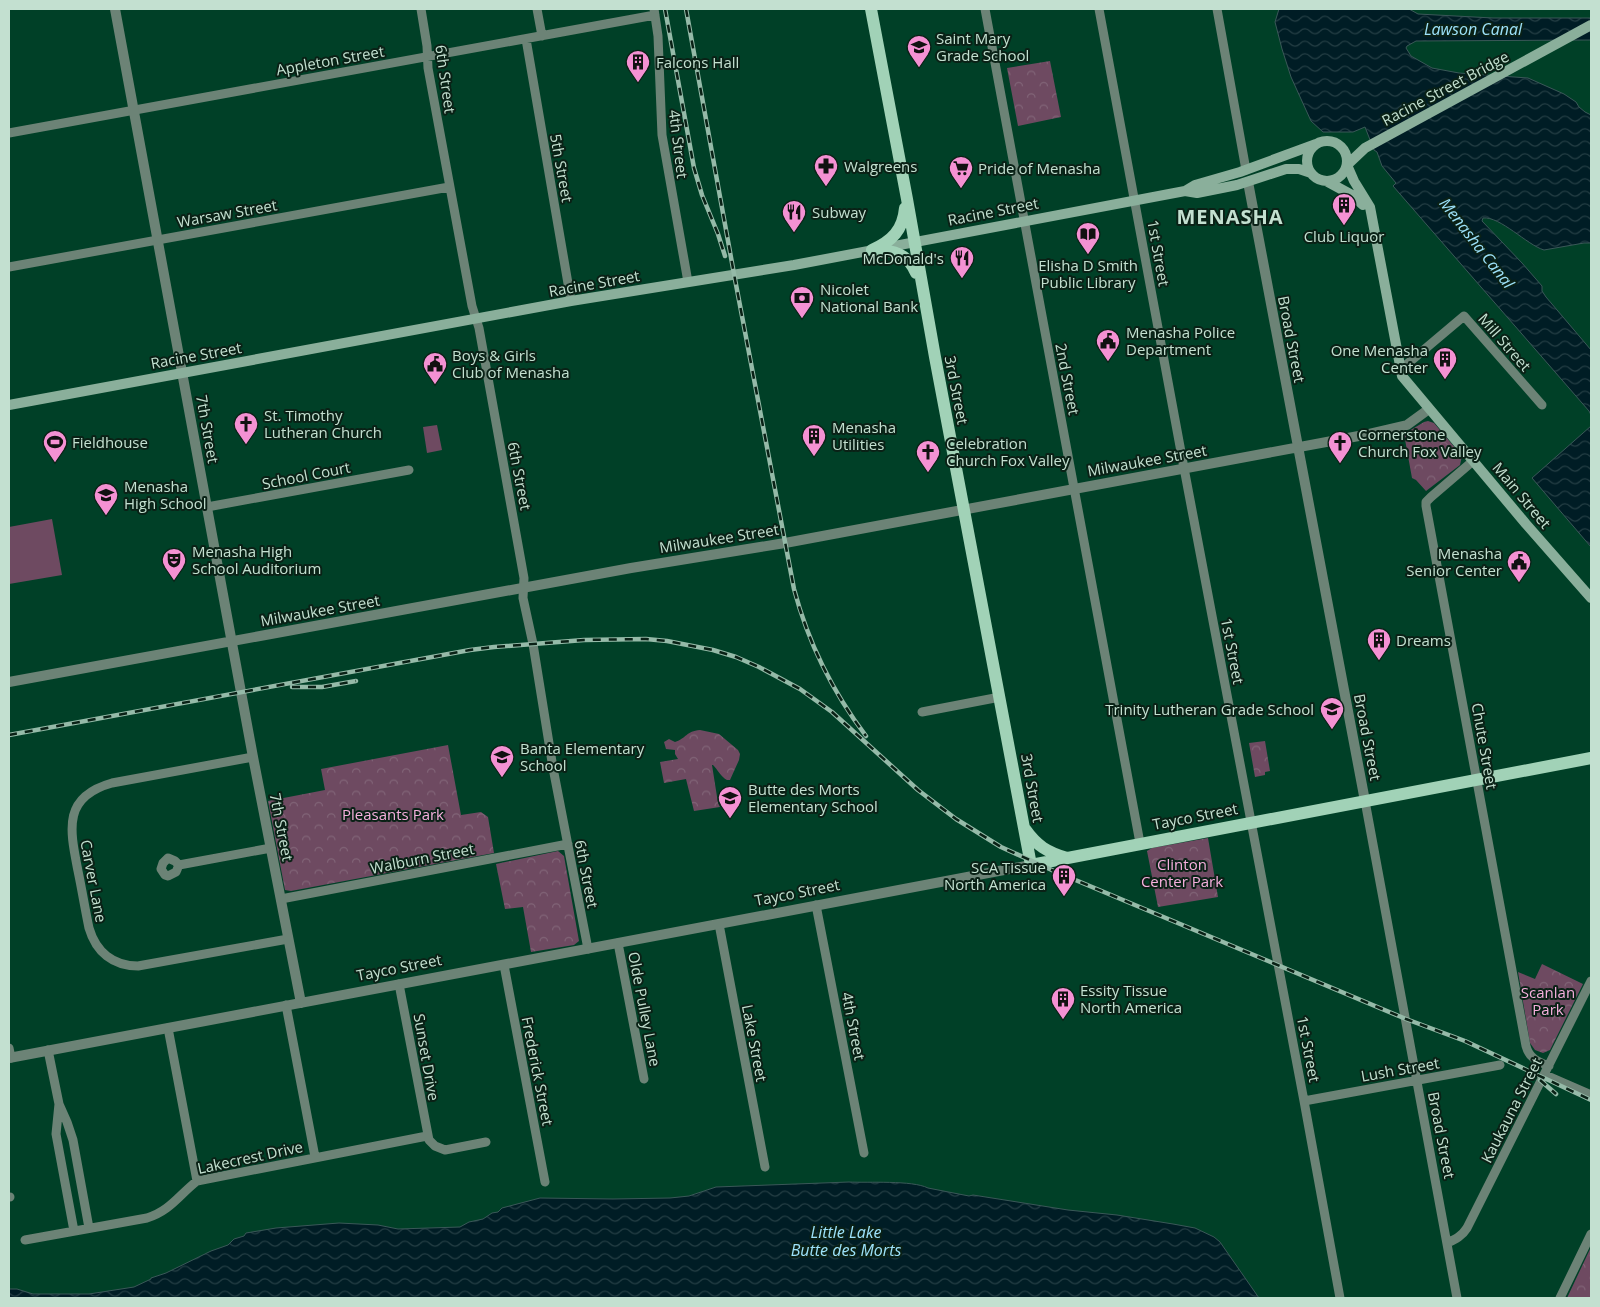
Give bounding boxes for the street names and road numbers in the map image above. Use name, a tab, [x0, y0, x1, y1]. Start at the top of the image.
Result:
street label: Appleton Street	[274, 41, 386, 79]
street label: 6th Street	[431, 43, 461, 115]
street label: Racine Street Bridge	[1378, 46, 1512, 130]
street label: 4th Street	[665, 109, 693, 179]
street label: 5th Street	[546, 132, 578, 204]
street label: Racine Street	[946, 192, 1040, 230]
street label: Warsaw Street	[175, 194, 279, 232]
street label: 1st Street	[1143, 218, 1175, 288]
street label: Racine Street	[547, 265, 641, 301]
street label: Broad Street	[1274, 294, 1310, 384]
street label: Mill Street	[1474, 309, 1536, 375]
street label: Racine Street	[149, 337, 243, 373]
street label: 2nd Street	[1051, 341, 1085, 417]
street label: 3rd Street	[941, 354, 973, 426]
street label: 7th Street	[192, 393, 224, 465]
street label: 6th Street	[504, 440, 536, 512]
street label: Milwaukee Street	[1086, 440, 1208, 480]
street label: School Court	[260, 457, 352, 493]
street label: Main Street	[1488, 458, 1556, 532]
street label: Milwaukee Street	[658, 519, 780, 557]
street label: Milwaukee Street	[259, 590, 381, 630]
street label: 1st Street	[1217, 616, 1249, 686]
street label: Broad Street	[1350, 692, 1386, 782]
street label: Chute Street	[1468, 701, 1502, 791]
street label: 3rd Street	[1017, 752, 1049, 824]
street label: 7th Street	[266, 791, 298, 863]
street label: Tayco Street	[1151, 798, 1239, 834]
street label: Carver Lane	[76, 838, 112, 924]
street label: Walburn Street	[368, 838, 476, 878]
street label: 6th Street	[571, 838, 603, 910]
street label: Tayco Street	[753, 874, 841, 910]
street label: Tayco Street	[355, 949, 443, 985]
street label: Olde Pulley Lane	[624, 950, 666, 1068]
street label: 4th Street	[838, 990, 870, 1062]
street label: Lake Street	[738, 1003, 772, 1083]
street label: Sunset Drive	[409, 1012, 445, 1102]
street label: 1st Street	[1293, 1014, 1325, 1084]
street label: Frederick Street	[518, 1015, 558, 1127]
street label: Lush Street	[1359, 1052, 1441, 1086]
street label: Kaukauna Street	[1476, 1054, 1546, 1166]
street label: Broad Street	[1424, 1090, 1460, 1180]
street label: Lakecrest Drive	[195, 1136, 305, 1178]

